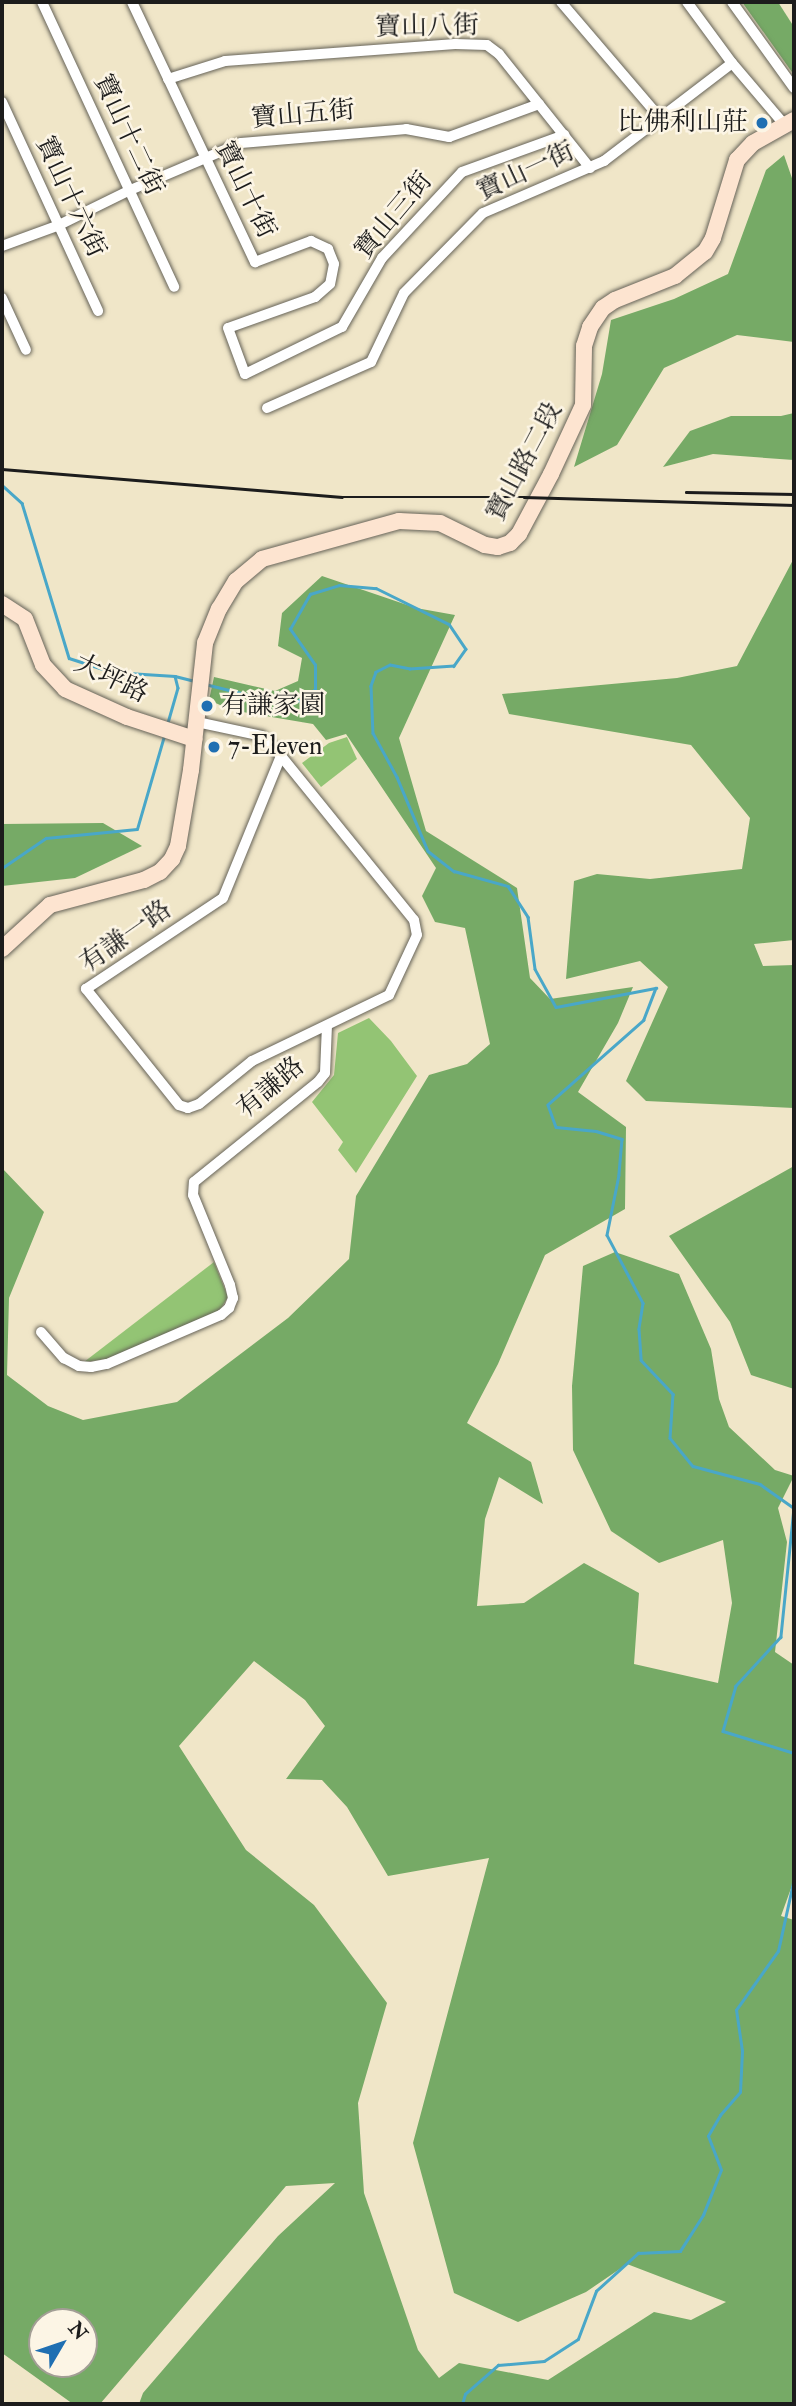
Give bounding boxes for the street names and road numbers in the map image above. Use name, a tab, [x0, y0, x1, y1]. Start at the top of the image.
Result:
street label: 寶山八街	[375, 10, 479, 44]
street label: 寶山十二街	[86, 69, 170, 201]
street label: 寶山五街	[250, 95, 356, 135]
street label: 寶山十六街	[28, 131, 112, 263]
street label: 寶山十街	[208, 136, 282, 244]
street label: 寶山一街	[472, 136, 580, 208]
street label: 寶山三街	[349, 166, 439, 266]
street label: 寶山路二段	[481, 397, 569, 527]
street label: 大坪路	[69, 648, 153, 710]
street label: 有謙一路	[74, 894, 178, 980]
street label: 有謙路	[231, 1051, 311, 1125]

